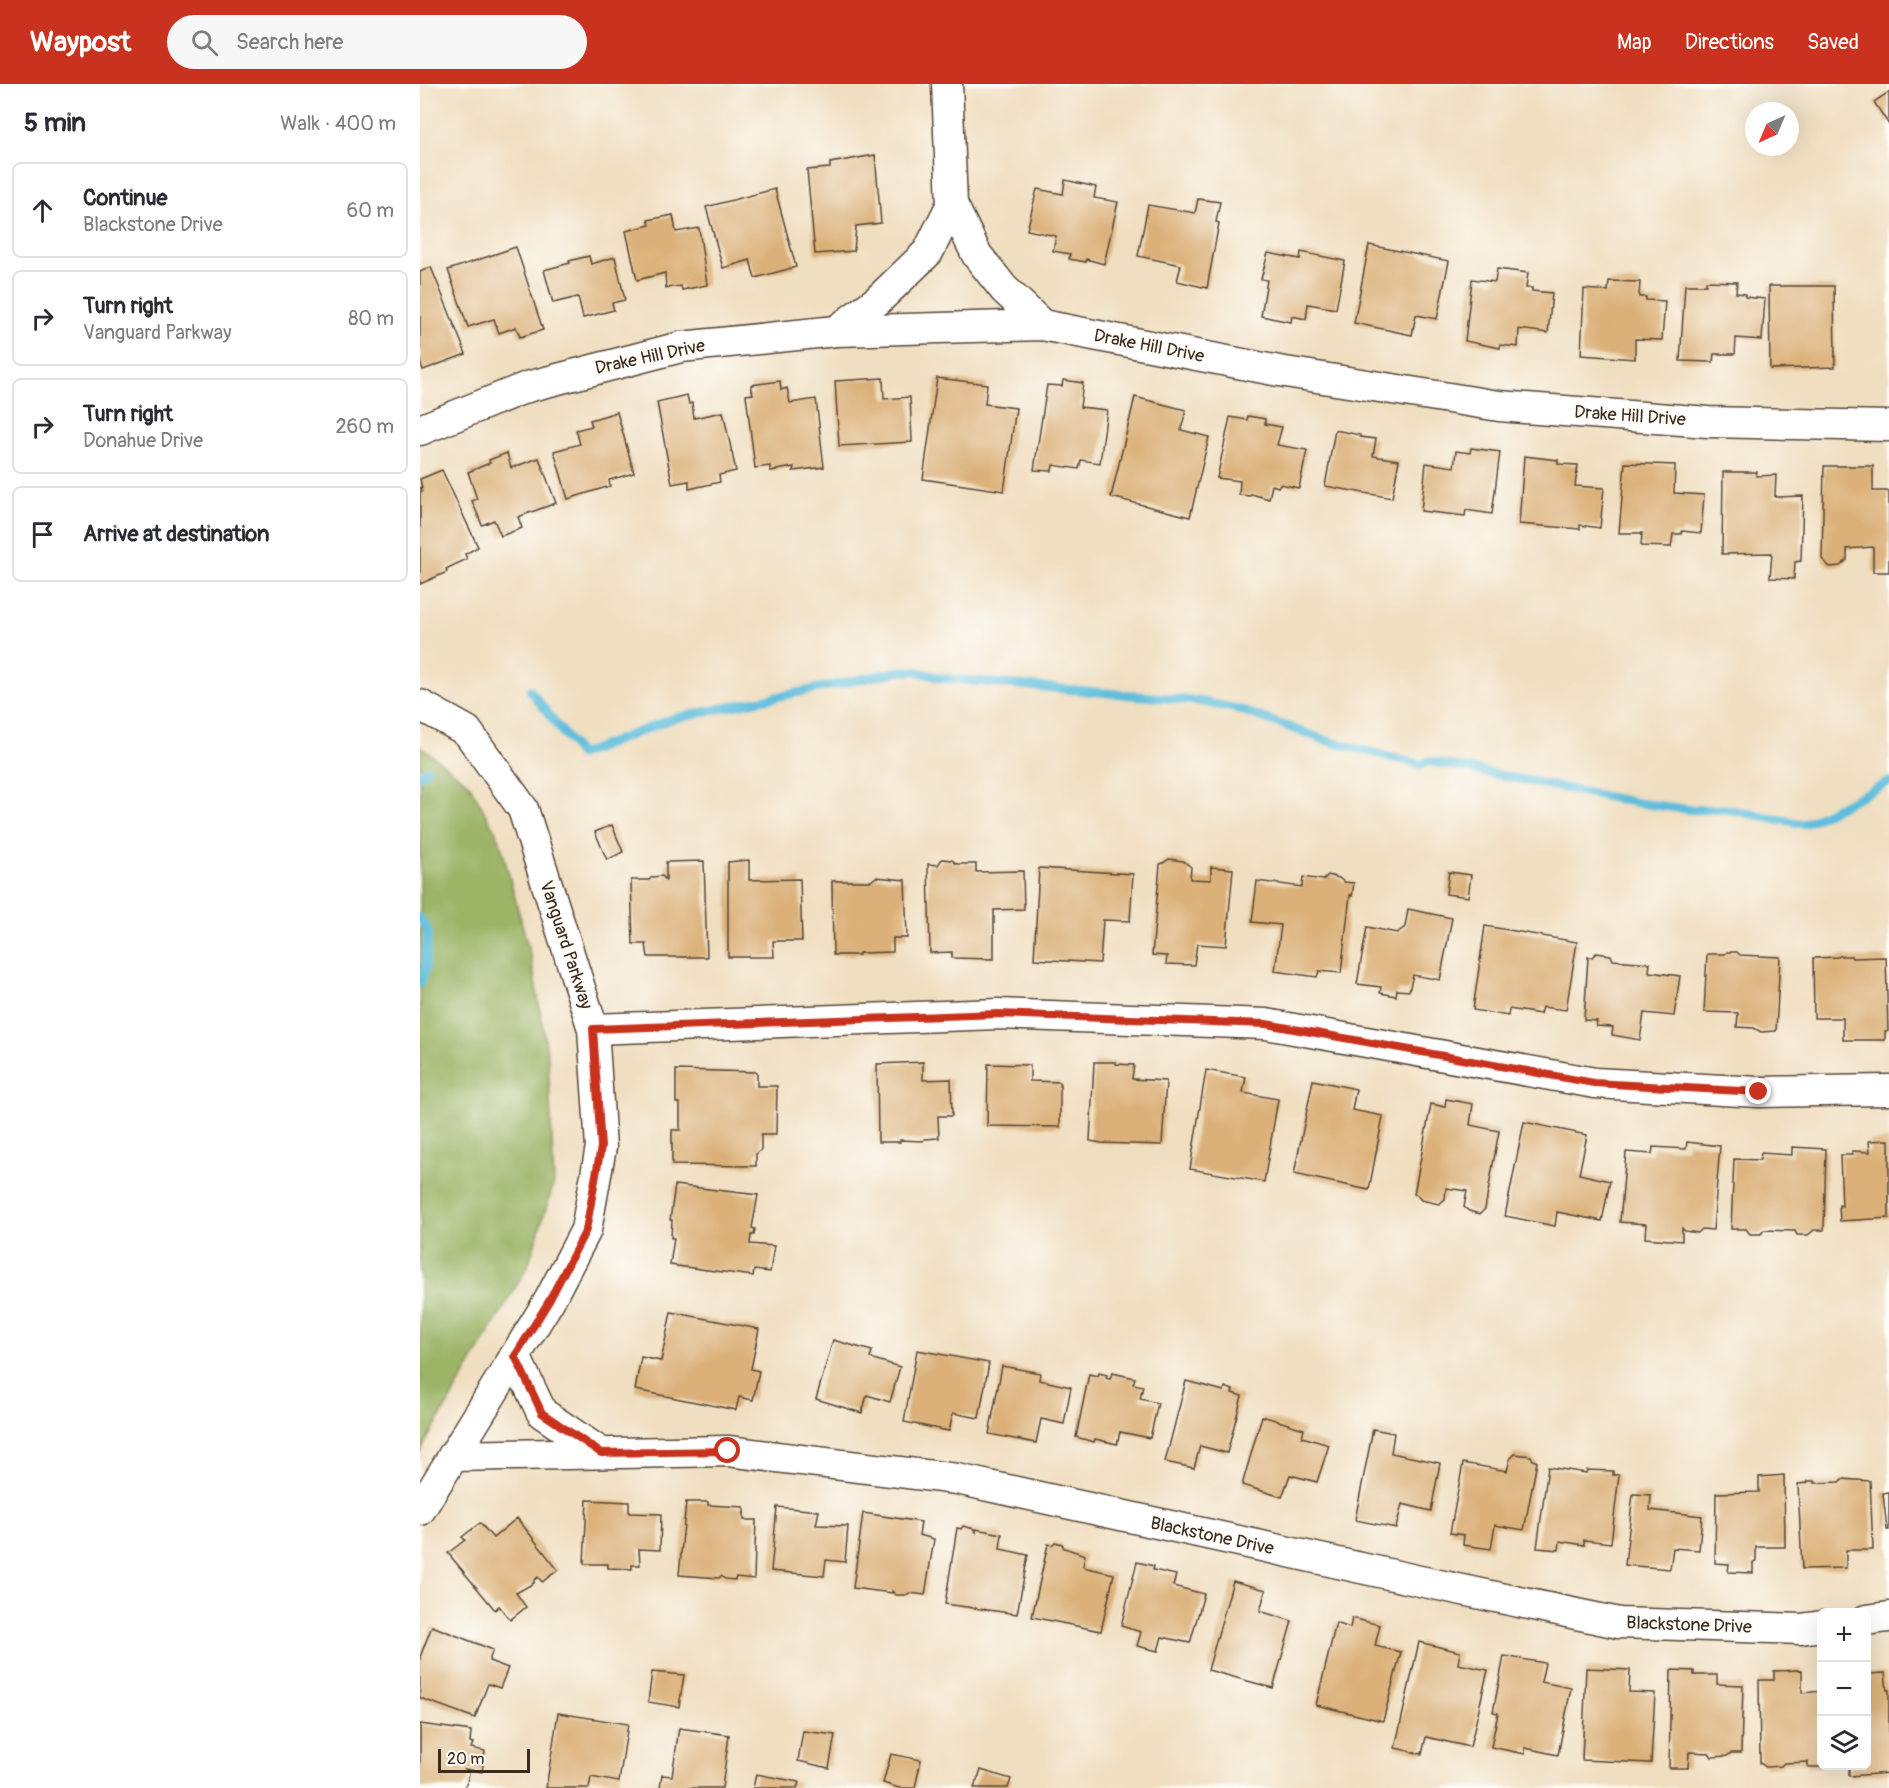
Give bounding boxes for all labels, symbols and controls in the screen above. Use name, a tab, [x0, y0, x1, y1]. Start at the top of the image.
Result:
search box	[167, 15, 587, 69]
text: Waypost	[30, 25, 131, 60]
icon: search	[188, 26, 221, 59]
text: Search here	[236, 28, 343, 56]
text: Map	[1617, 29, 1652, 56]
text: Directions	[1685, 29, 1774, 56]
text: Saved	[1807, 29, 1859, 56]
north arrow	[1745, 102, 1799, 156]
text: 5 min	[24, 107, 86, 139]
text: Walk · 400 m	[280, 111, 396, 136]
text: Continue	[83, 184, 167, 212]
icon: ahead	[26, 194, 59, 227]
text: 60 m	[347, 198, 394, 223]
text: Blackstone Drive	[83, 212, 223, 237]
text: Turn right	[83, 292, 173, 320]
icon: right	[26, 302, 59, 335]
text: 80 m	[348, 306, 394, 331]
text: Vanguard Parkway	[83, 320, 232, 345]
street label: Drake Hill Drive	[1092, 324, 1206, 368]
street label: Drake Hill Drive	[593, 334, 707, 380]
text: Turn right	[83, 400, 173, 428]
street label: Drake Hill Drive	[1573, 401, 1687, 431]
icon: right	[26, 410, 59, 443]
text: 260 m	[335, 414, 394, 439]
text: Donahue Drive	[83, 428, 203, 453]
icon: arrive	[26, 518, 59, 551]
text: Arrive at destination	[83, 520, 269, 548]
street label: Vanguard Parkway	[534, 878, 598, 1012]
route end	[1745, 1078, 1771, 1104]
route start	[714, 1437, 740, 1463]
street label: Blackstone Drive	[1148, 1512, 1276, 1560]
map controls	[1817, 1608, 1871, 1770]
button: +	[1817, 1608, 1871, 1662]
street label: Blackstone Drive	[1626, 1611, 1752, 1639]
button: −	[1817, 1662, 1871, 1716]
button: layers	[1817, 1716, 1871, 1770]
scale bar	[438, 1746, 530, 1774]
text: 20 m	[447, 1749, 485, 1769]

